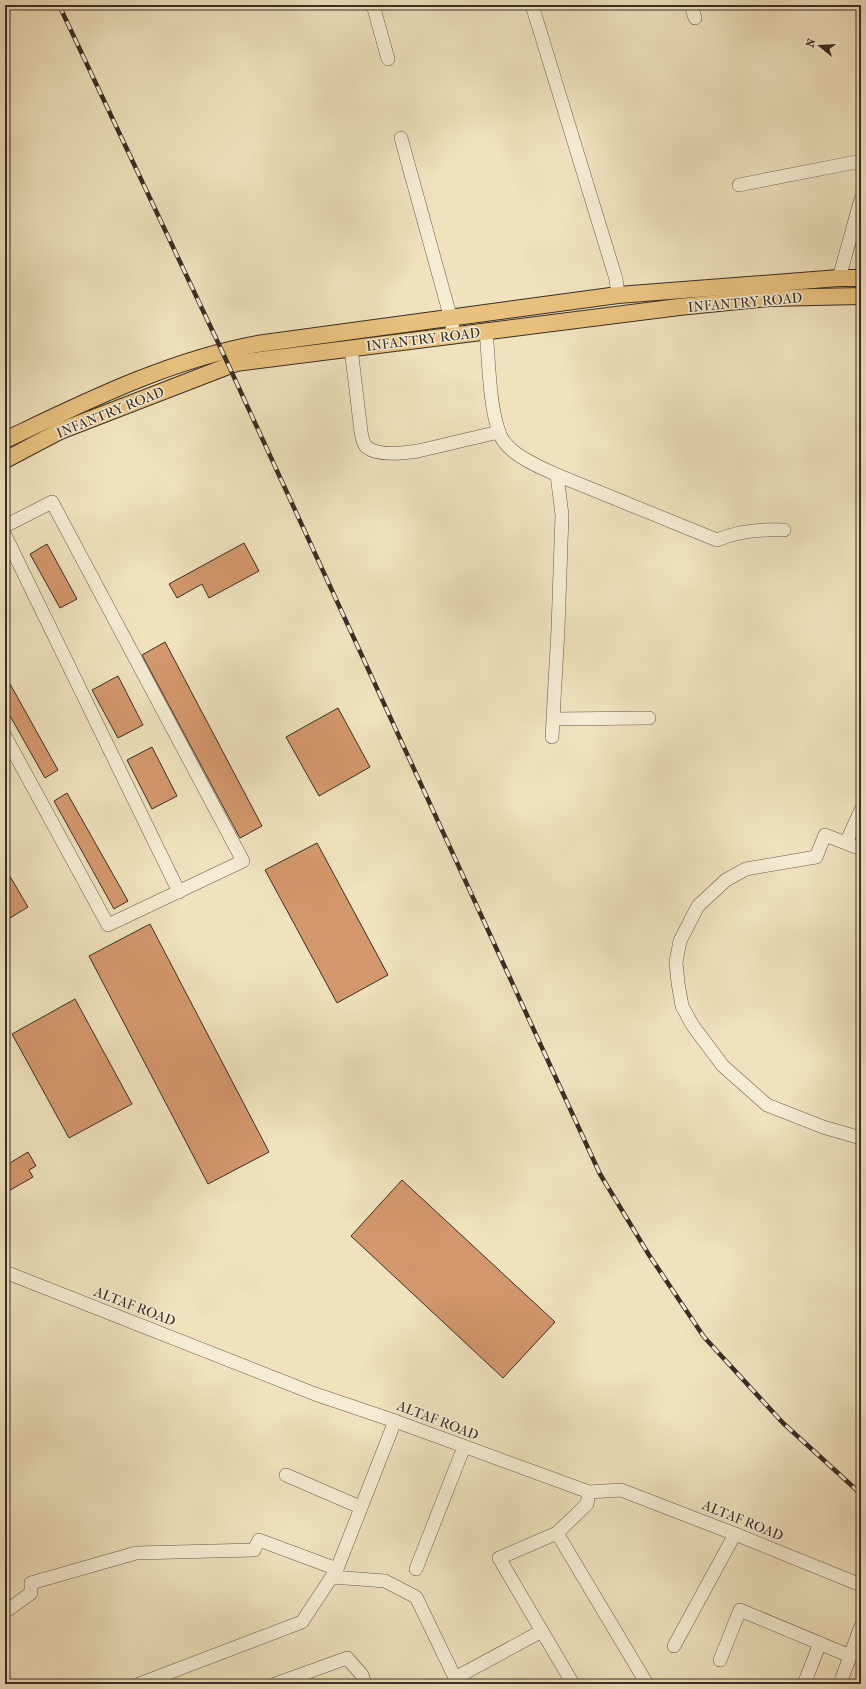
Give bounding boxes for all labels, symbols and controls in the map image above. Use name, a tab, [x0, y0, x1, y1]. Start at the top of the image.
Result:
north arrow	[800, 26, 840, 66]
text: N	[803, 36, 819, 49]
street label: INFANTRY ROAD	[687, 289, 803, 316]
street label: INFANTRY ROAD	[365, 324, 481, 355]
street label: INFANTRY ROAD	[54, 383, 167, 442]
street label: ALTAF ROAD	[91, 1283, 178, 1330]
street label: ALTAF ROAD	[394, 1397, 481, 1444]
street label: ALTAF ROAD	[699, 1496, 786, 1545]

